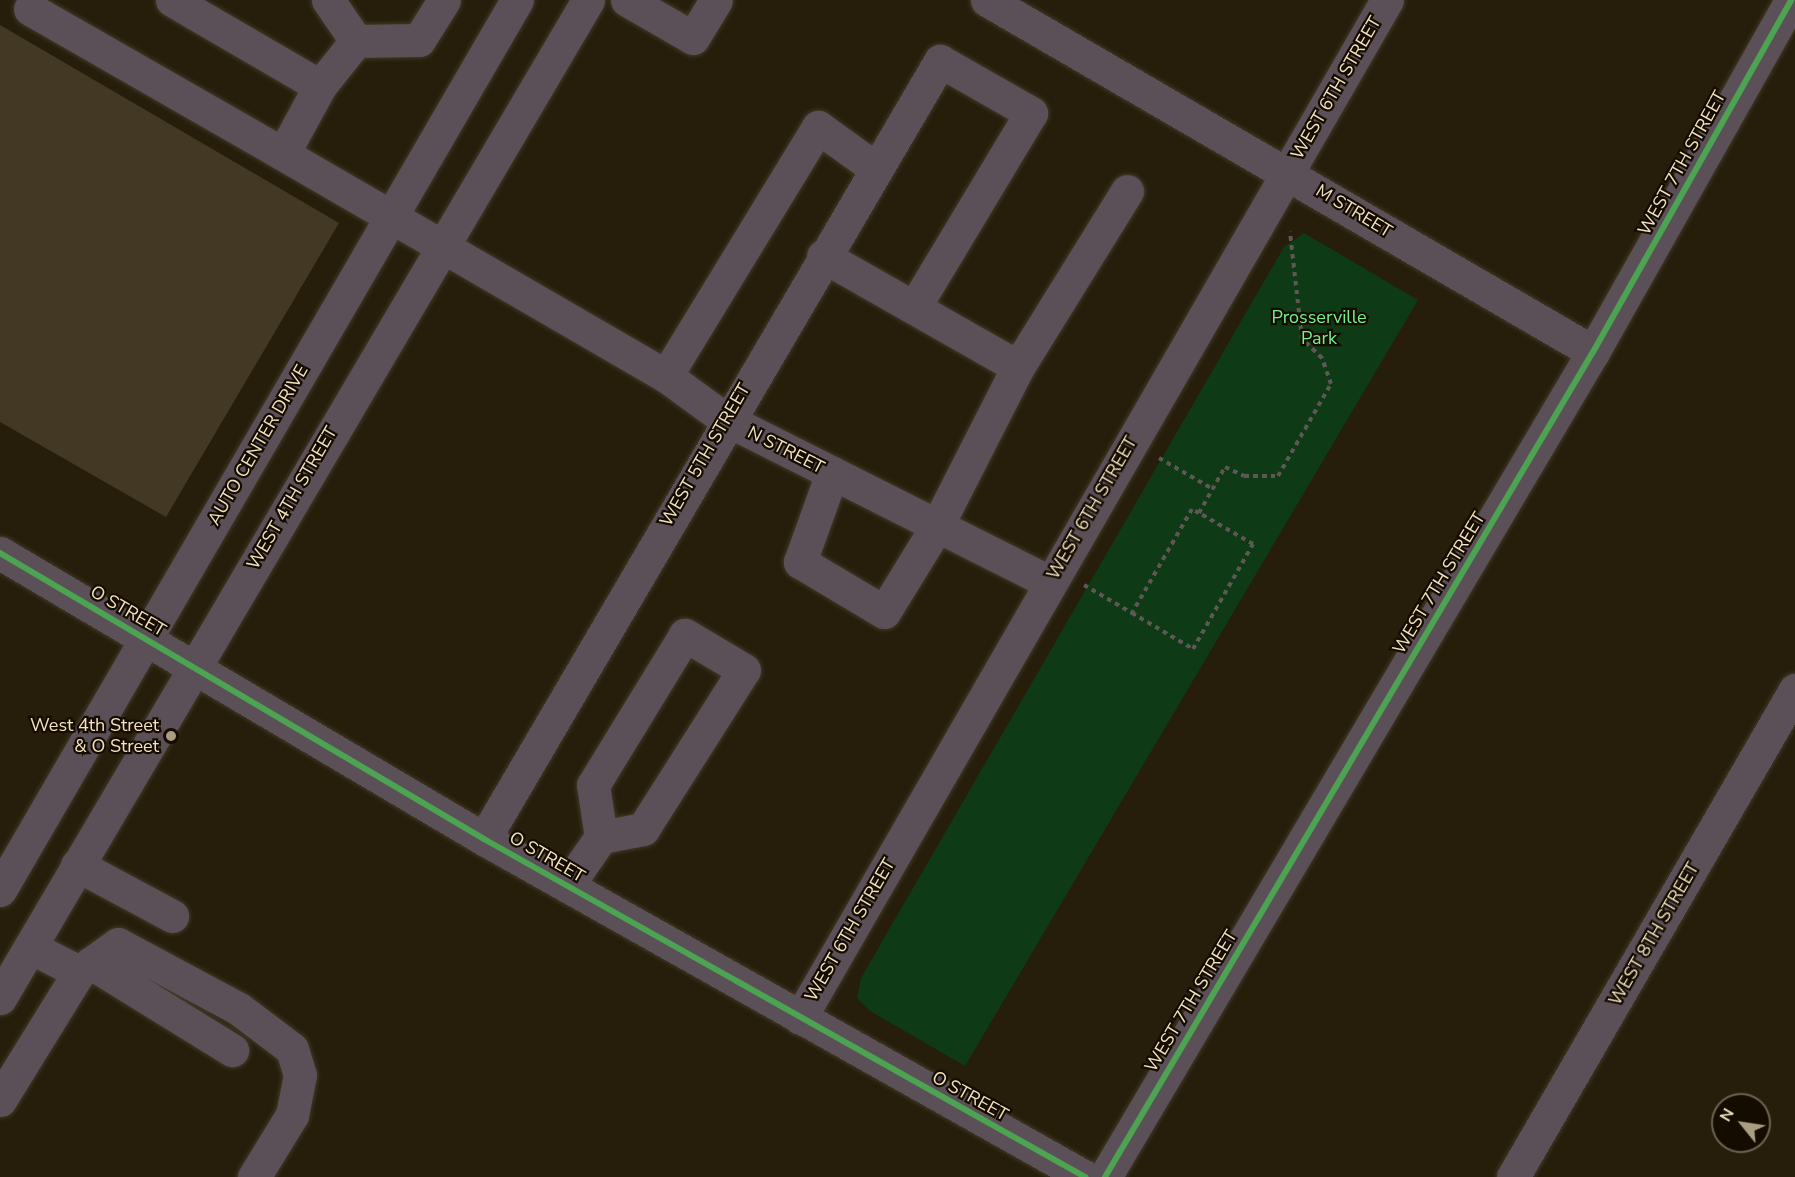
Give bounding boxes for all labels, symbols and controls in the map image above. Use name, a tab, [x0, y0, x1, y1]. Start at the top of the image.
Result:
street label: WEST 6TH STREET	[1286, 13, 1386, 163]
street label: WEST 7TH STREET	[1633, 87, 1731, 239]
street label: M STREET	[1312, 180, 1396, 242]
park label: Prosserville Park	[1271, 307, 1367, 350]
street label: AUTO CENTER DRIVE	[203, 361, 313, 529]
street label: WEST 5TH STREET	[655, 380, 755, 530]
street label: N STREET	[744, 421, 828, 479]
street label: WEST 4TH STREET	[242, 423, 342, 573]
street label: WEST 6TH STREET	[1042, 433, 1142, 583]
street label: WEST 7TH STREET	[1388, 508, 1490, 658]
street label: O STREET	[86, 581, 170, 641]
place label: West 4th Street & O Street	[30, 715, 159, 758]
marker: West 4th Street & O Street	[164, 729, 178, 743]
street label: O STREET	[505, 827, 589, 887]
street label: WEST 6TH STREET	[800, 855, 900, 1005]
street label: WEST 8TH STREET	[1604, 859, 1704, 1009]
street label: WEST 7TH STREET	[1140, 926, 1242, 1076]
street label: O STREET	[928, 1066, 1012, 1126]
north arrow	[1711, 1093, 1771, 1153]
text: N	[1715, 1104, 1740, 1126]

